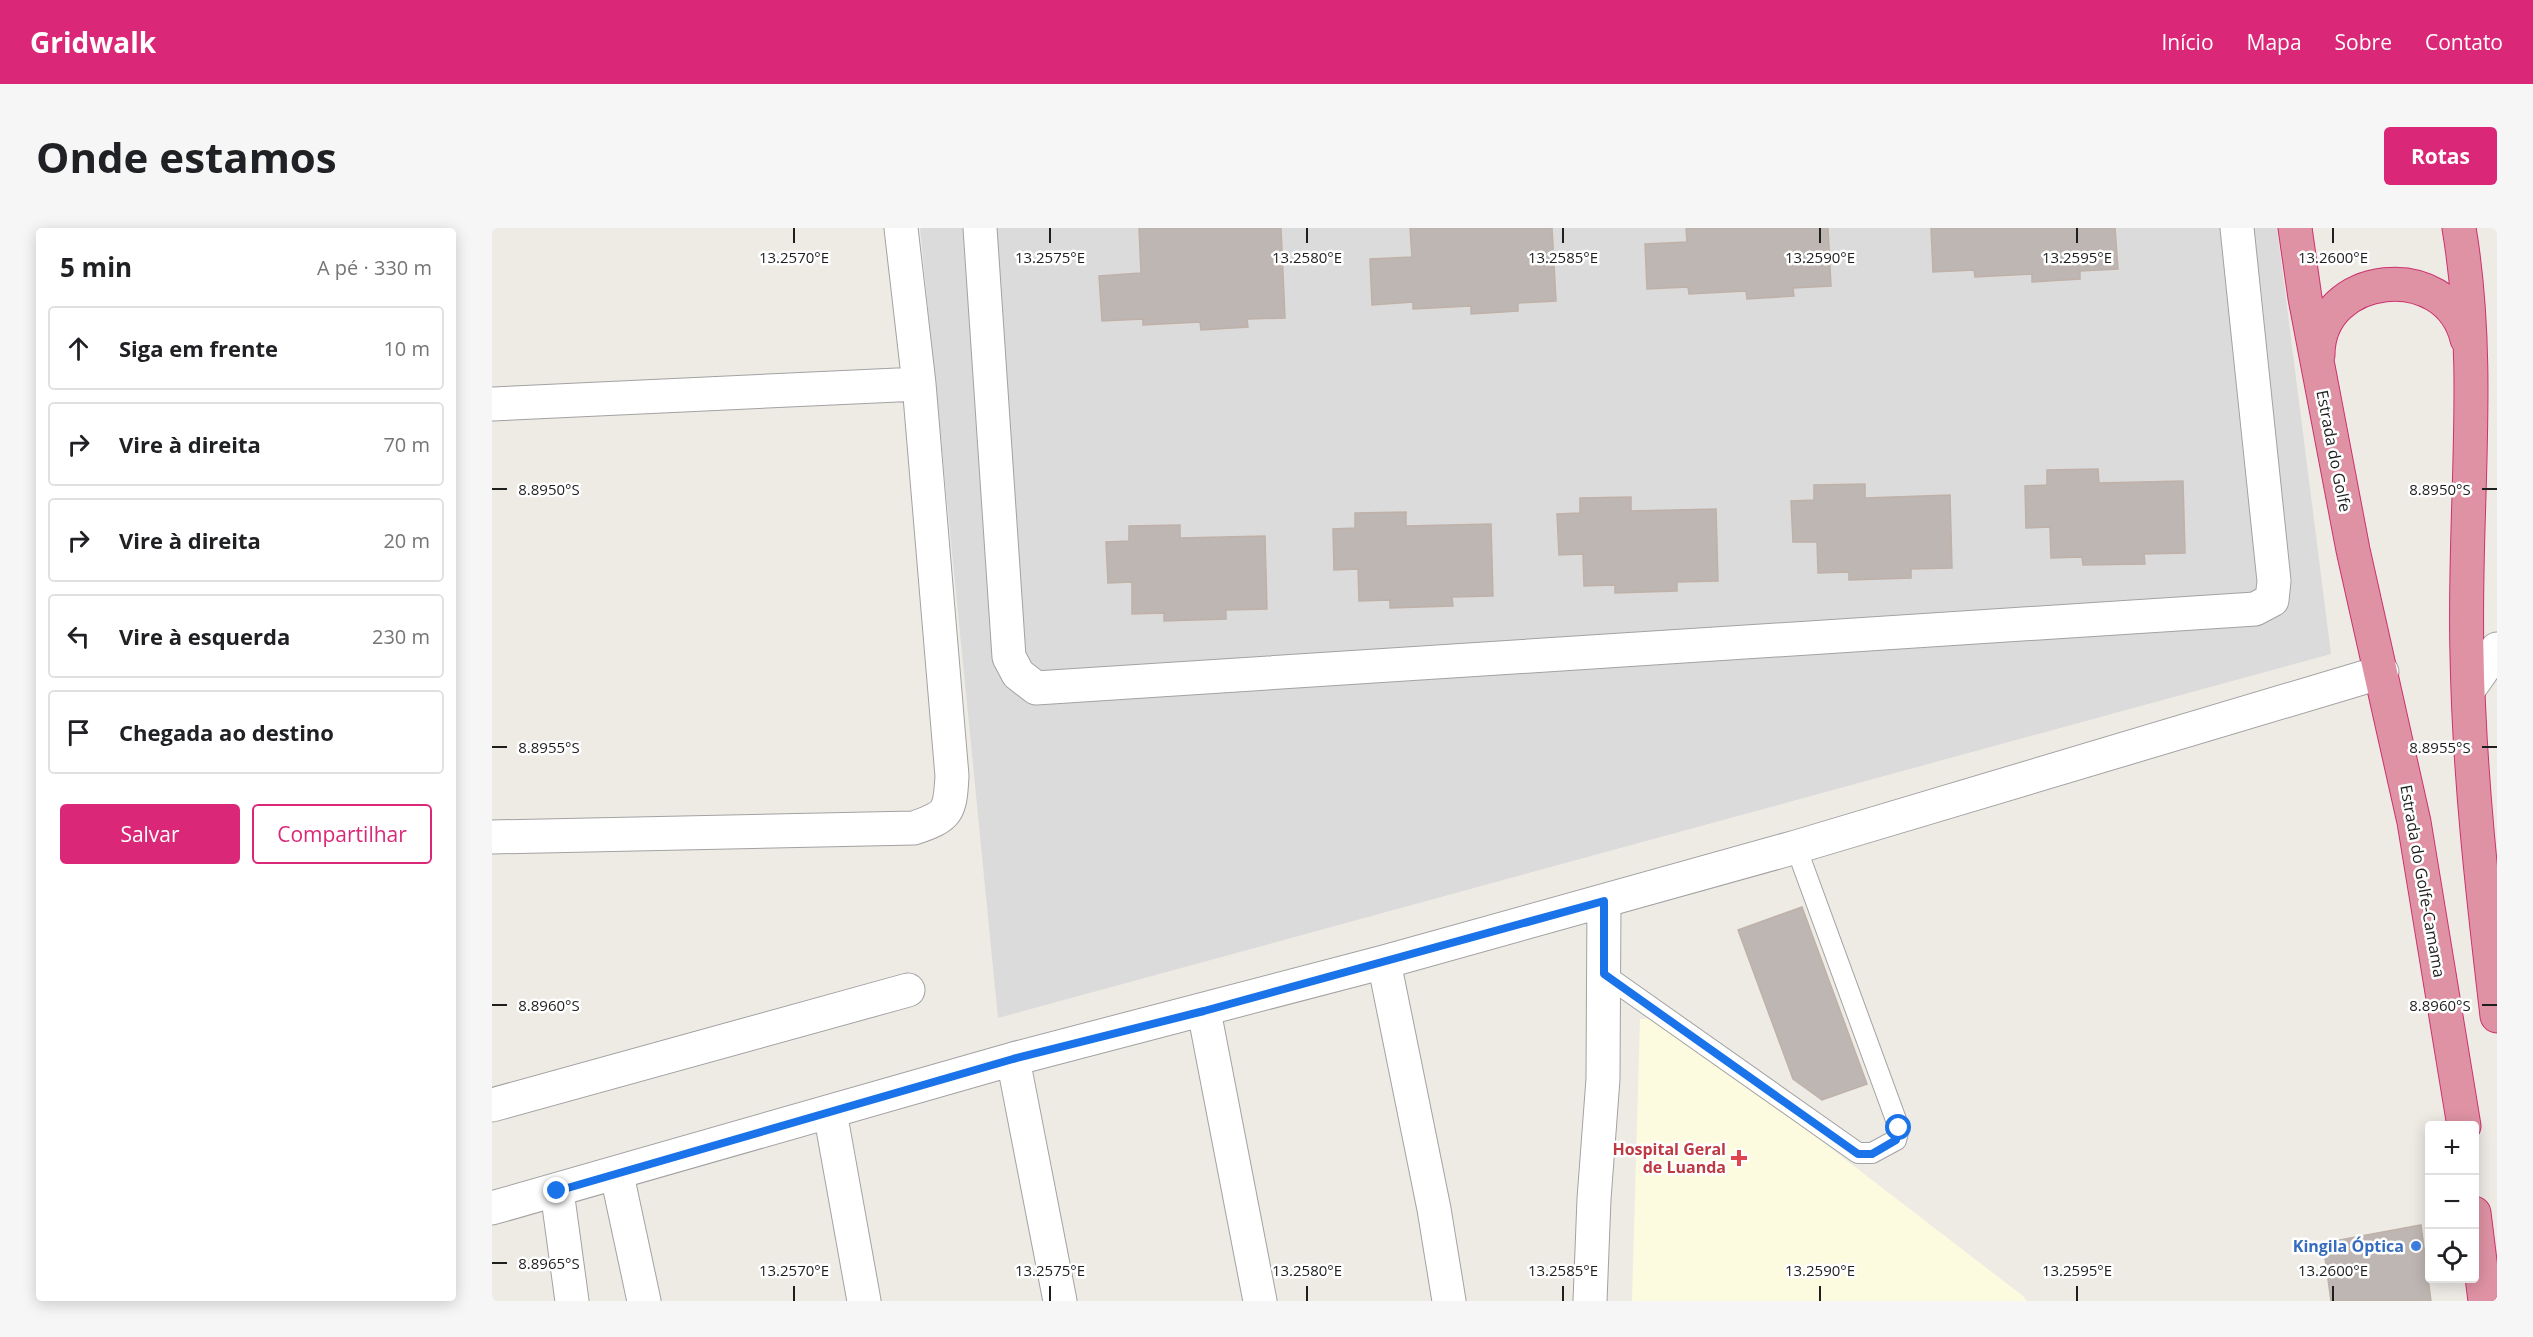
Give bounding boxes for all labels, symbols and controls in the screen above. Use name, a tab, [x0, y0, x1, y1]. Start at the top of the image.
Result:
text: Gridwalk	[30, 23, 156, 61]
text: Início	[2161, 28, 2214, 56]
text: Mapa	[2247, 28, 2302, 56]
text: Sobre	[2335, 28, 2392, 56]
text: Contato	[2425, 28, 2503, 56]
button: Rotas	[2384, 127, 2497, 185]
text: Onde estamos	[36, 128, 337, 185]
text: 13.2570°E	[759, 247, 829, 267]
text: 13.2575°E	[1015, 247, 1085, 267]
text: 13.2580°E	[1272, 247, 1342, 267]
text: 13.2585°E	[1528, 247, 1598, 267]
text: 13.2590°E	[1785, 247, 1855, 267]
text: 13.2595°E	[2042, 247, 2112, 267]
text: 13.2600°E	[2298, 247, 2368, 267]
text: 5 min	[60, 249, 132, 285]
text: A pé · 330 m	[317, 254, 432, 281]
icon: ahead	[62, 332, 95, 365]
text: Siga em frente	[119, 333, 278, 363]
text: 10 m	[383, 335, 430, 362]
street label: Estrada do Golfe	[2311, 388, 2357, 514]
icon: right	[62, 428, 95, 461]
text: Vire à direita	[119, 429, 261, 459]
text: 70 m	[383, 431, 430, 458]
text: 8.8950°S	[518, 479, 580, 499]
text: 8.8950°S	[2409, 479, 2471, 499]
icon: right	[62, 524, 95, 557]
text: Vire à direita	[119, 525, 261, 555]
text: 20 m	[383, 527, 430, 554]
icon: left	[62, 620, 95, 653]
text: Vire à esquerda	[119, 621, 290, 651]
text: 230 m	[372, 623, 430, 650]
icon: arrive	[62, 716, 95, 749]
text: Chegada ao destino	[119, 717, 334, 747]
text: 8.8955°S	[518, 737, 580, 757]
text: 8.8955°S	[2409, 737, 2471, 757]
street label: Estrada do Golfe-Camama	[2395, 783, 2451, 979]
button: Salvar	[60, 804, 240, 864]
button: Compartilhar	[252, 804, 432, 864]
text: 8.8960°S	[518, 995, 580, 1015]
text: 8.8960°S	[2409, 995, 2471, 1015]
route start	[1885, 1114, 1911, 1140]
map controls	[2425, 1121, 2479, 1283]
button: +	[2425, 1121, 2479, 1175]
place label: Hospital Geral de Luanda	[1612, 1138, 1726, 1178]
marker: Hospital Geral de Luanda	[1730, 1149, 1748, 1167]
button: −	[2425, 1175, 2479, 1229]
route end	[543, 1177, 569, 1203]
button: locate	[2425, 1229, 2479, 1283]
place label: Kingila Óptica	[2293, 1235, 2404, 1257]
marker: Kingila Óptica	[2409, 1239, 2423, 1253]
text: 8.8965°S	[518, 1253, 580, 1273]
text: 13.2570°E	[759, 1260, 829, 1280]
text: 13.2575°E	[1015, 1260, 1085, 1280]
text: 13.2580°E	[1272, 1260, 1342, 1280]
text: 13.2585°E	[1528, 1260, 1598, 1280]
text: 13.2590°E	[1785, 1260, 1855, 1280]
text: 13.2595°E	[2042, 1260, 2112, 1280]
text: 13.2600°E	[2298, 1260, 2368, 1280]

